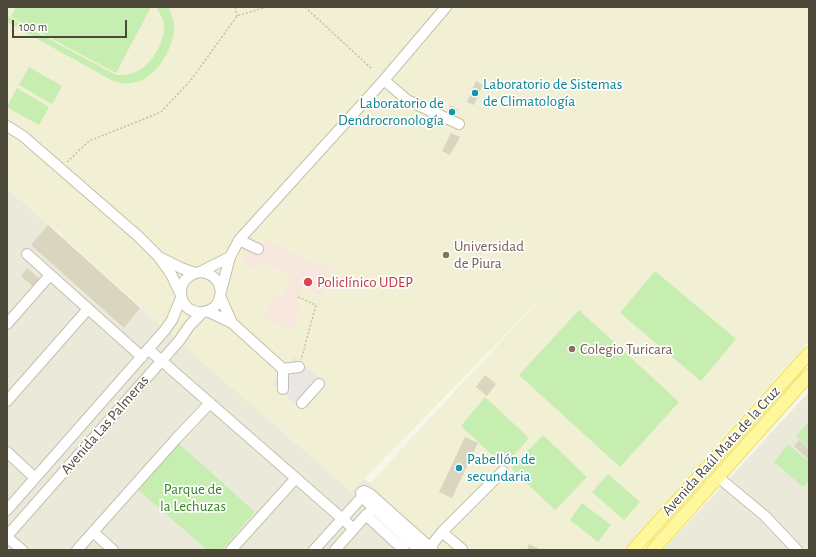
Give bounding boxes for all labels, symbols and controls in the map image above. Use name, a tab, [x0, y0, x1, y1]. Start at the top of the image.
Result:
scale bar	[14, 12, 129, 38]
text: 100 m	[19, 21, 47, 33]
place label: Laboratorio de Sistemas de Climatología	[483, 75, 622, 110]
marker: Laboratorio de Sistemas de Climatología	[470, 88, 480, 98]
place label: Laboratorio de Dendrocronología	[338, 94, 444, 129]
marker: Laboratorio de Dendrocronología	[447, 107, 457, 117]
place label: Universidad de Piura	[454, 237, 524, 272]
marker: Universidad de Piura	[441, 250, 451, 260]
place label: Policlínico UDEP	[317, 273, 413, 291]
marker: Policlínico UDEP	[302, 276, 314, 288]
place label: Colegio Turicara	[580, 340, 672, 358]
marker: Colegio Turicara	[567, 344, 577, 354]
street label: Avenida Las Palmeras	[57, 372, 153, 478]
street label: Avenida Raúl Mata de la Cruz	[658, 383, 784, 519]
place label: Pabellón de secundaria	[467, 450, 535, 485]
marker: Pabellón de secundaria	[454, 463, 464, 473]
park label: Parque de la Lechuzas	[160, 480, 226, 515]

